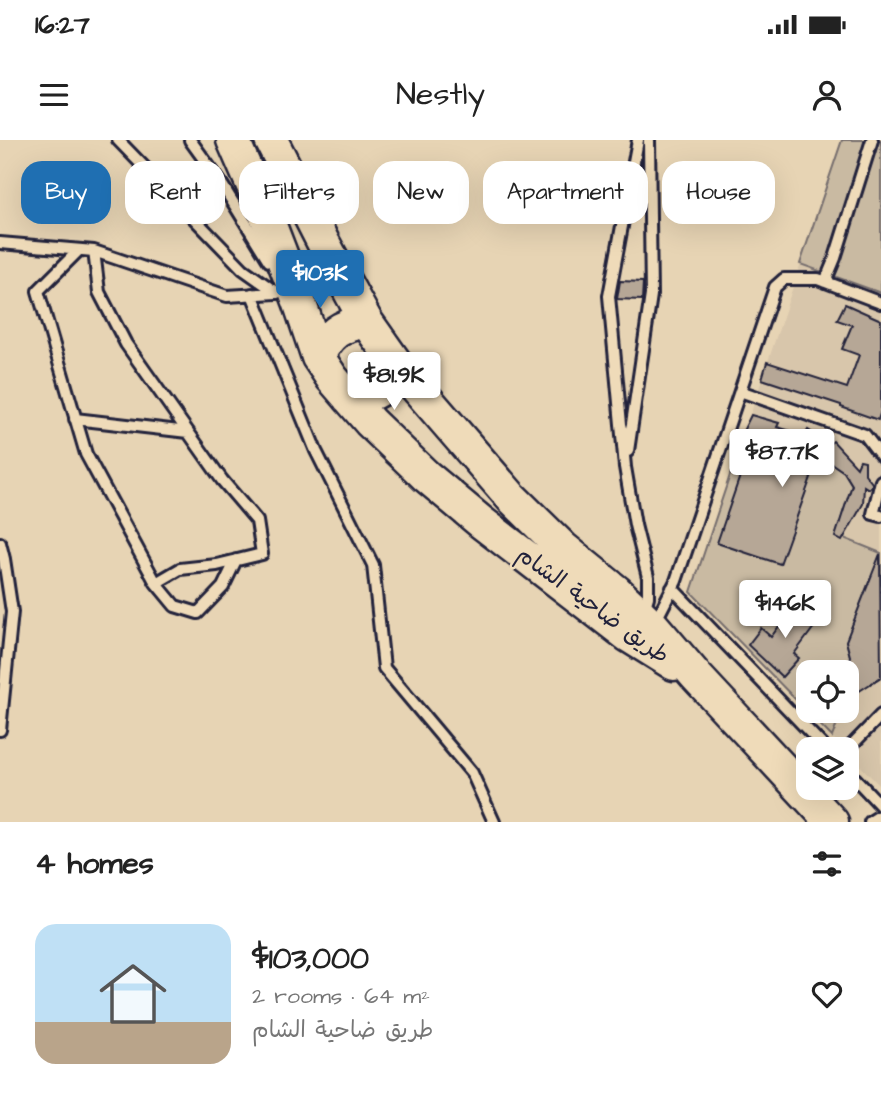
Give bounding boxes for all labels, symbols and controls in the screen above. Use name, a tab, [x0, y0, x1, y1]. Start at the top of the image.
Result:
text: 16:27	[35, 7, 90, 43]
text: Nestly	[396, 72, 485, 117]
icon: menu	[35, 76, 73, 114]
icon: person	[808, 76, 846, 114]
chip: Buy	[21, 161, 111, 224]
chip: Rent	[125, 161, 225, 224]
chip: Filters	[239, 161, 359, 224]
chip: New	[373, 161, 469, 224]
chip: Apartment	[483, 161, 648, 224]
chip: House	[662, 161, 775, 224]
pin: $103K	[271, 250, 369, 310]
text: $103K	[292, 257, 348, 289]
pin: $81.9K	[337, 352, 451, 412]
text: $81.9K	[364, 359, 424, 391]
pin: $87.7K	[725, 430, 839, 489]
text: $87.7K	[745, 436, 819, 468]
street label: طريق ضاحية الشام	[510, 539, 676, 672]
pin: $146K	[736, 580, 834, 640]
text: $146K	[755, 587, 815, 619]
map controls	[796, 660, 859, 800]
button: locate	[796, 660, 859, 723]
button: layers	[796, 737, 859, 800]
text: 4 homes	[35, 843, 154, 885]
icon: filters	[808, 845, 846, 883]
text: $103,000	[252, 938, 369, 980]
icon: home	[91, 952, 175, 1036]
icon: heart	[808, 975, 846, 1013]
text: 2 rooms · 64 m²	[252, 980, 430, 1012]
text: طريق ضاحية الشام	[252, 1014, 433, 1046]

